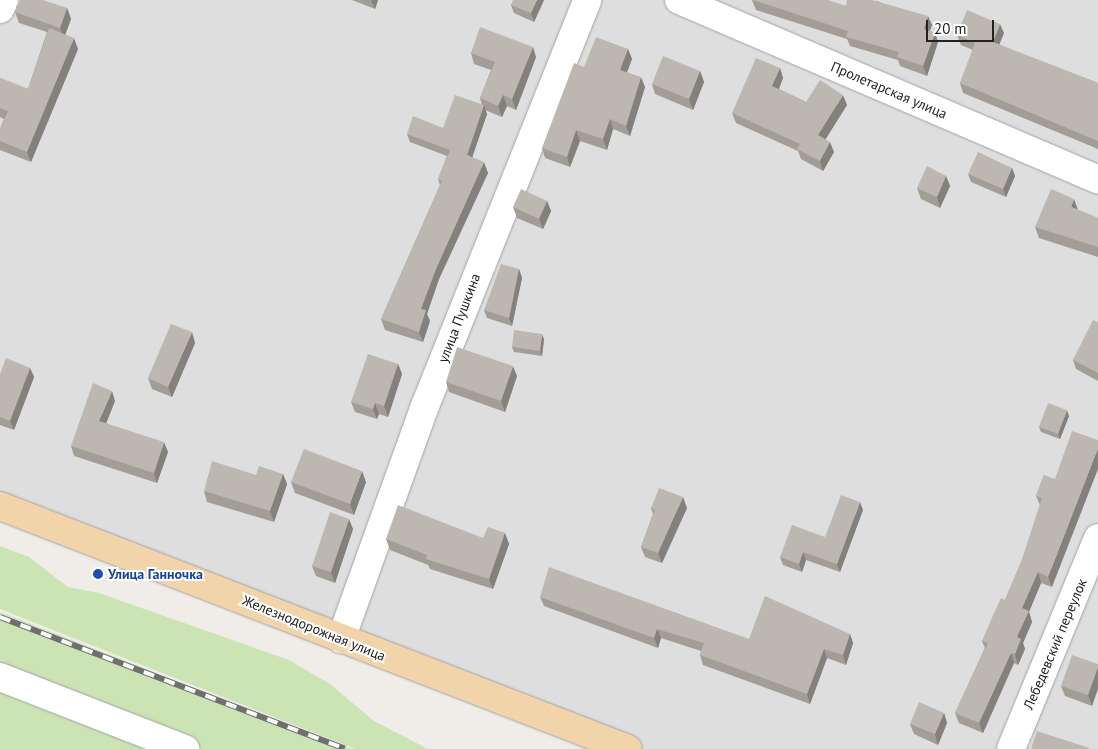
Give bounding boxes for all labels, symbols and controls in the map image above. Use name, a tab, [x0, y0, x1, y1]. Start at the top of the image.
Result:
scale bar	[928, 10, 996, 42]
text: 20 m	[934, 19, 967, 38]
street label: Пролетарская улица	[828, 58, 950, 122]
street label: улица Пушкина	[434, 271, 484, 365]
place label: Улица Ганночка	[108, 566, 203, 582]
marker: Улица Ганночка	[92, 568, 104, 580]
street label: Лебедевский переулок	[1020, 576, 1090, 712]
street label: Железнодорожная улица	[240, 592, 388, 664]

